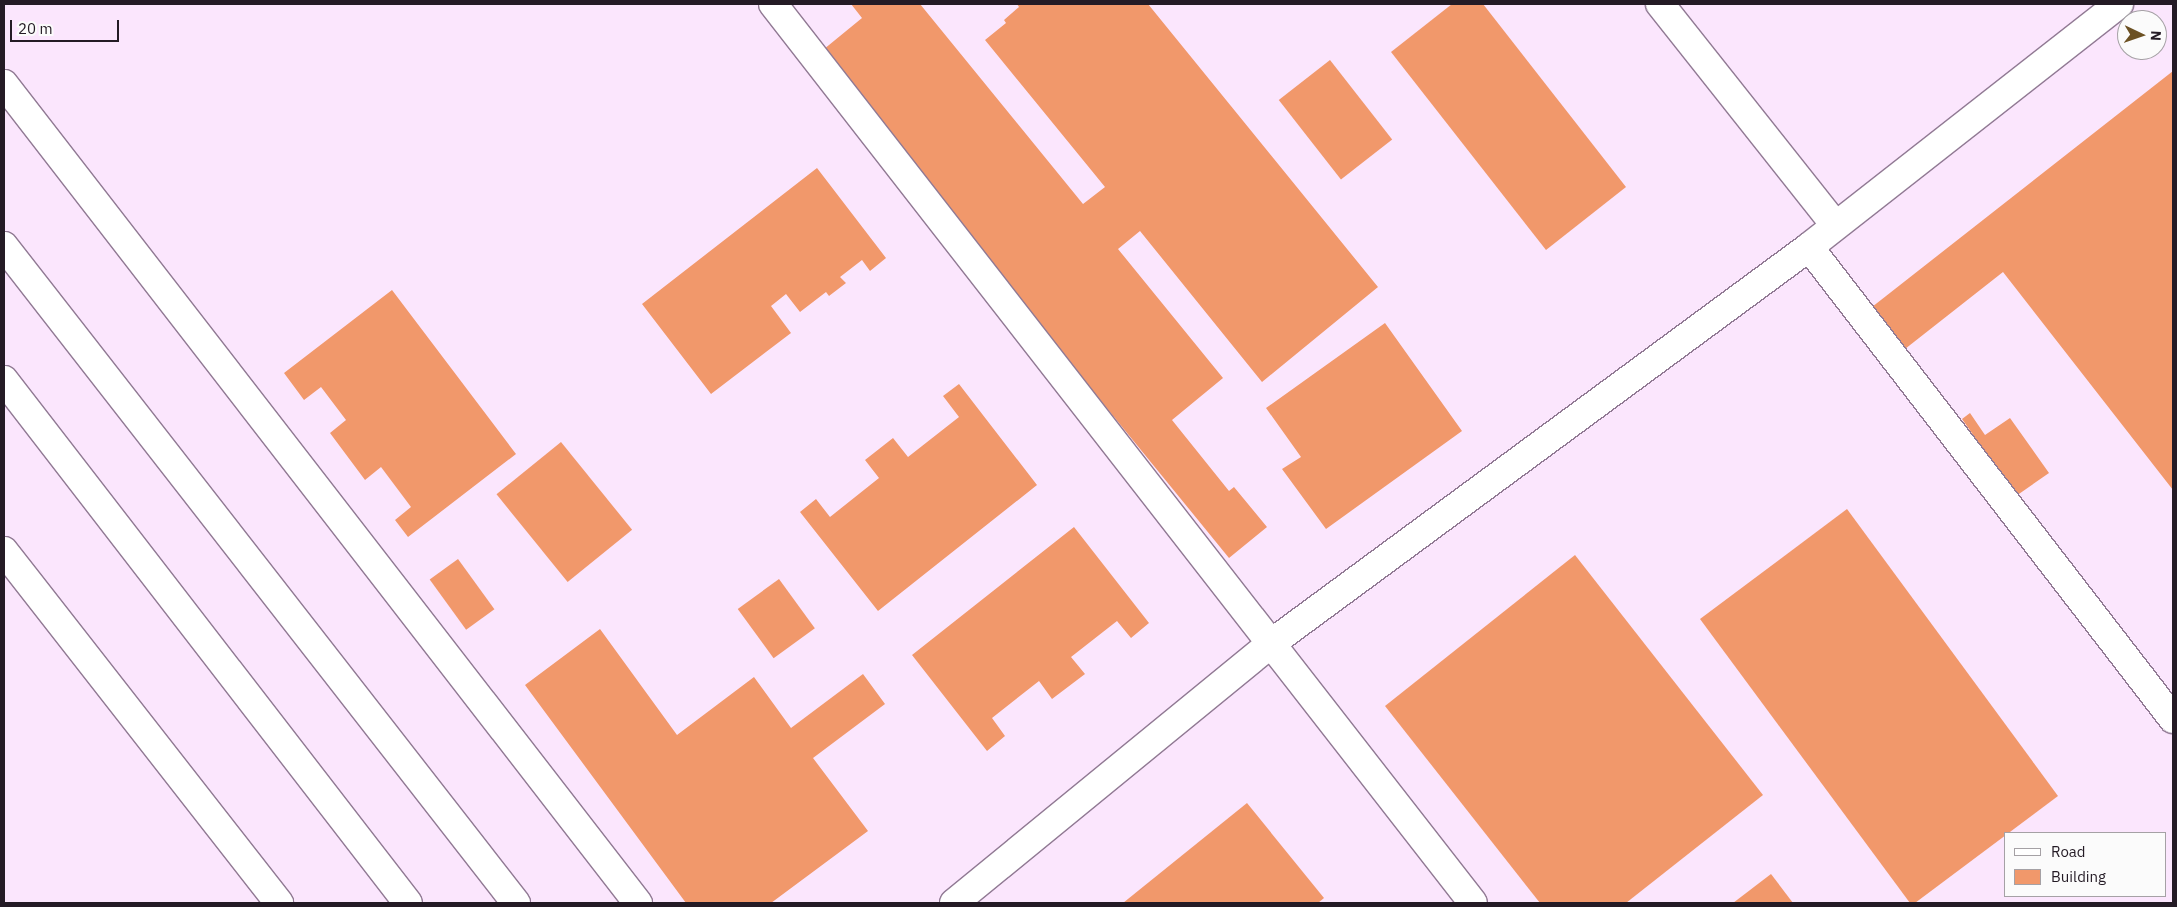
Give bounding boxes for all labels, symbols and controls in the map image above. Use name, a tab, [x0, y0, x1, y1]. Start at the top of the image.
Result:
scale bar	[12, 10, 121, 42]
north arrow	[2117, 10, 2167, 60]
text: 20 m	[18, 19, 53, 38]
text: N	[2147, 30, 2165, 41]
legend	[2004, 832, 2167, 897]
text: Road	[2051, 842, 2086, 861]
text: Building	[2051, 867, 2106, 886]

